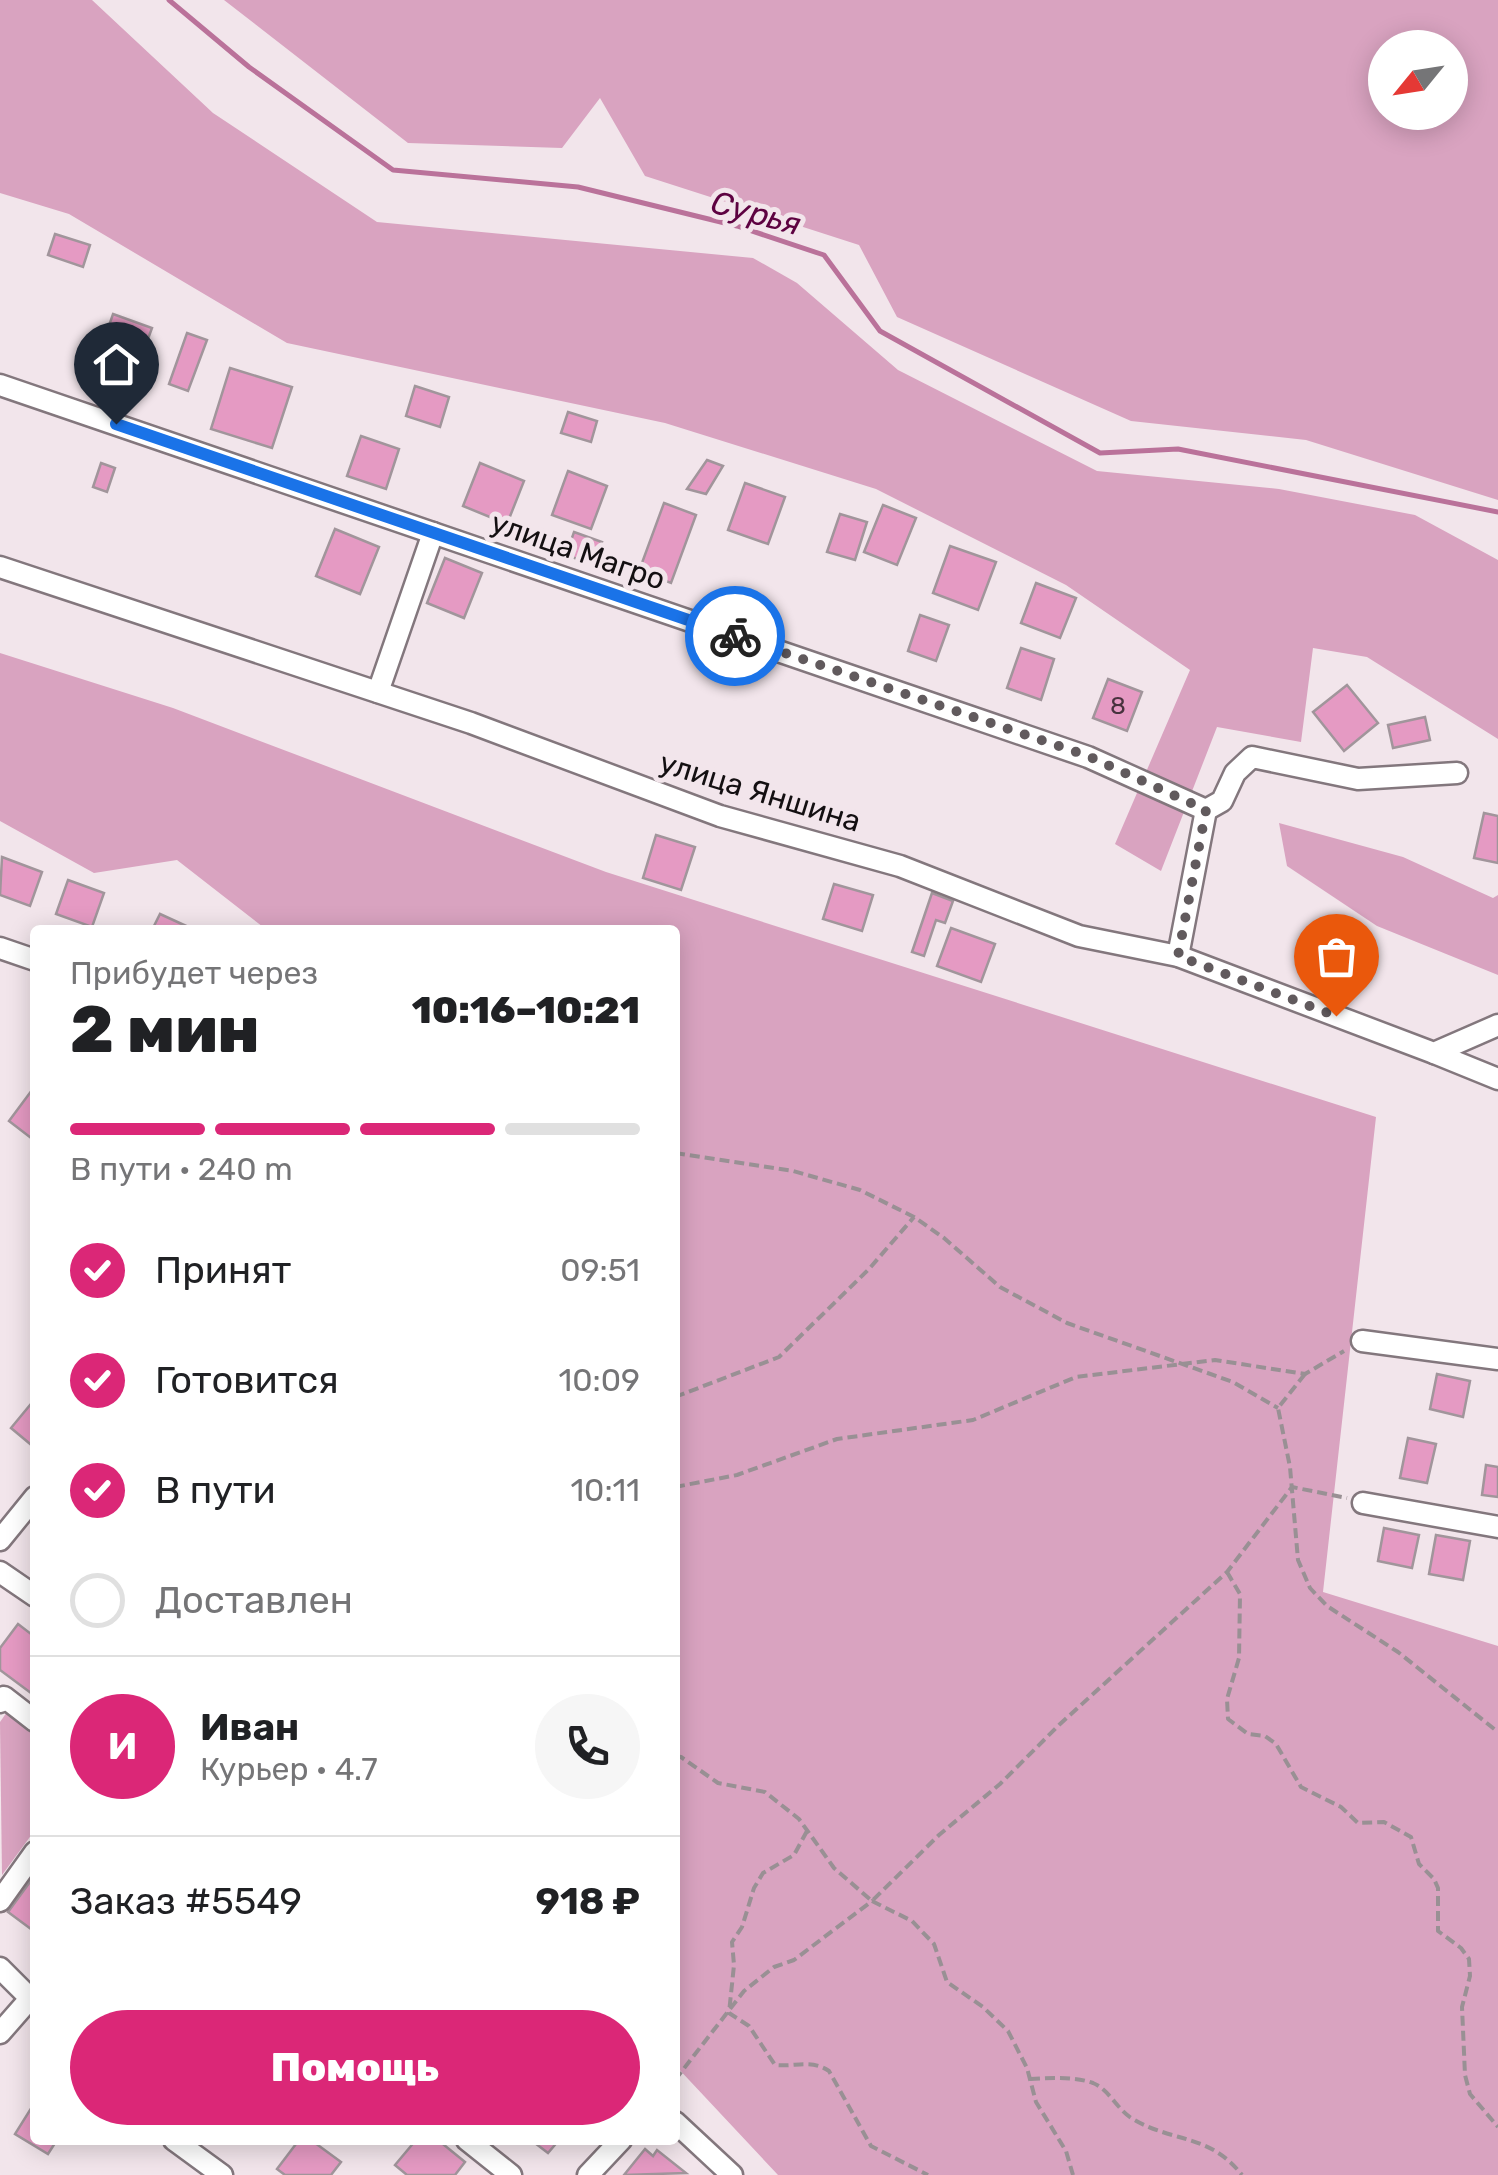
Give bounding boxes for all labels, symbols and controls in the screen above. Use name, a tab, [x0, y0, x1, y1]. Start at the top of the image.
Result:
north arrow	[1368, 30, 1468, 130]
map controls	[1368, 30, 1468, 130]
water label: Сурья	[707, 183, 805, 243]
pin	[74, 322, 159, 425]
icon: home	[89, 337, 144, 392]
street label: улица Магро	[486, 504, 670, 598]
courier	[685, 586, 785, 686]
icon: bike	[708, 609, 763, 664]
house number: 8	[1110, 691, 1126, 720]
street label: улица Яншина	[655, 744, 865, 840]
pin	[1294, 914, 1379, 1017]
icon: bag	[1309, 929, 1364, 984]
text: Прибудет через	[70, 954, 318, 992]
text: 10:16–10:21	[412, 987, 640, 1033]
text: 2 мин	[70, 991, 260, 1068]
text: В пути · 240 m	[70, 1150, 293, 1188]
icon: check	[70, 1243, 125, 1298]
text: Принят	[155, 1247, 291, 1293]
text: 09:51	[560, 1251, 640, 1289]
icon: check	[70, 1353, 125, 1408]
text: Готовится	[155, 1357, 339, 1403]
text: 10:09	[558, 1361, 640, 1399]
icon: check	[70, 1463, 125, 1518]
text: В пути	[155, 1467, 276, 1513]
text: 10:11	[570, 1471, 640, 1509]
text: Доставлен	[155, 1577, 353, 1623]
button: phone	[535, 1694, 640, 1799]
text: Иван	[200, 1704, 299, 1750]
text: И	[108, 1723, 137, 1769]
text: Курьер · 4.7	[200, 1750, 378, 1788]
text: Заказ #5549	[70, 1878, 302, 1924]
text: 918 ₽	[536, 1878, 640, 1924]
button: Помощь	[70, 2010, 640, 2125]

